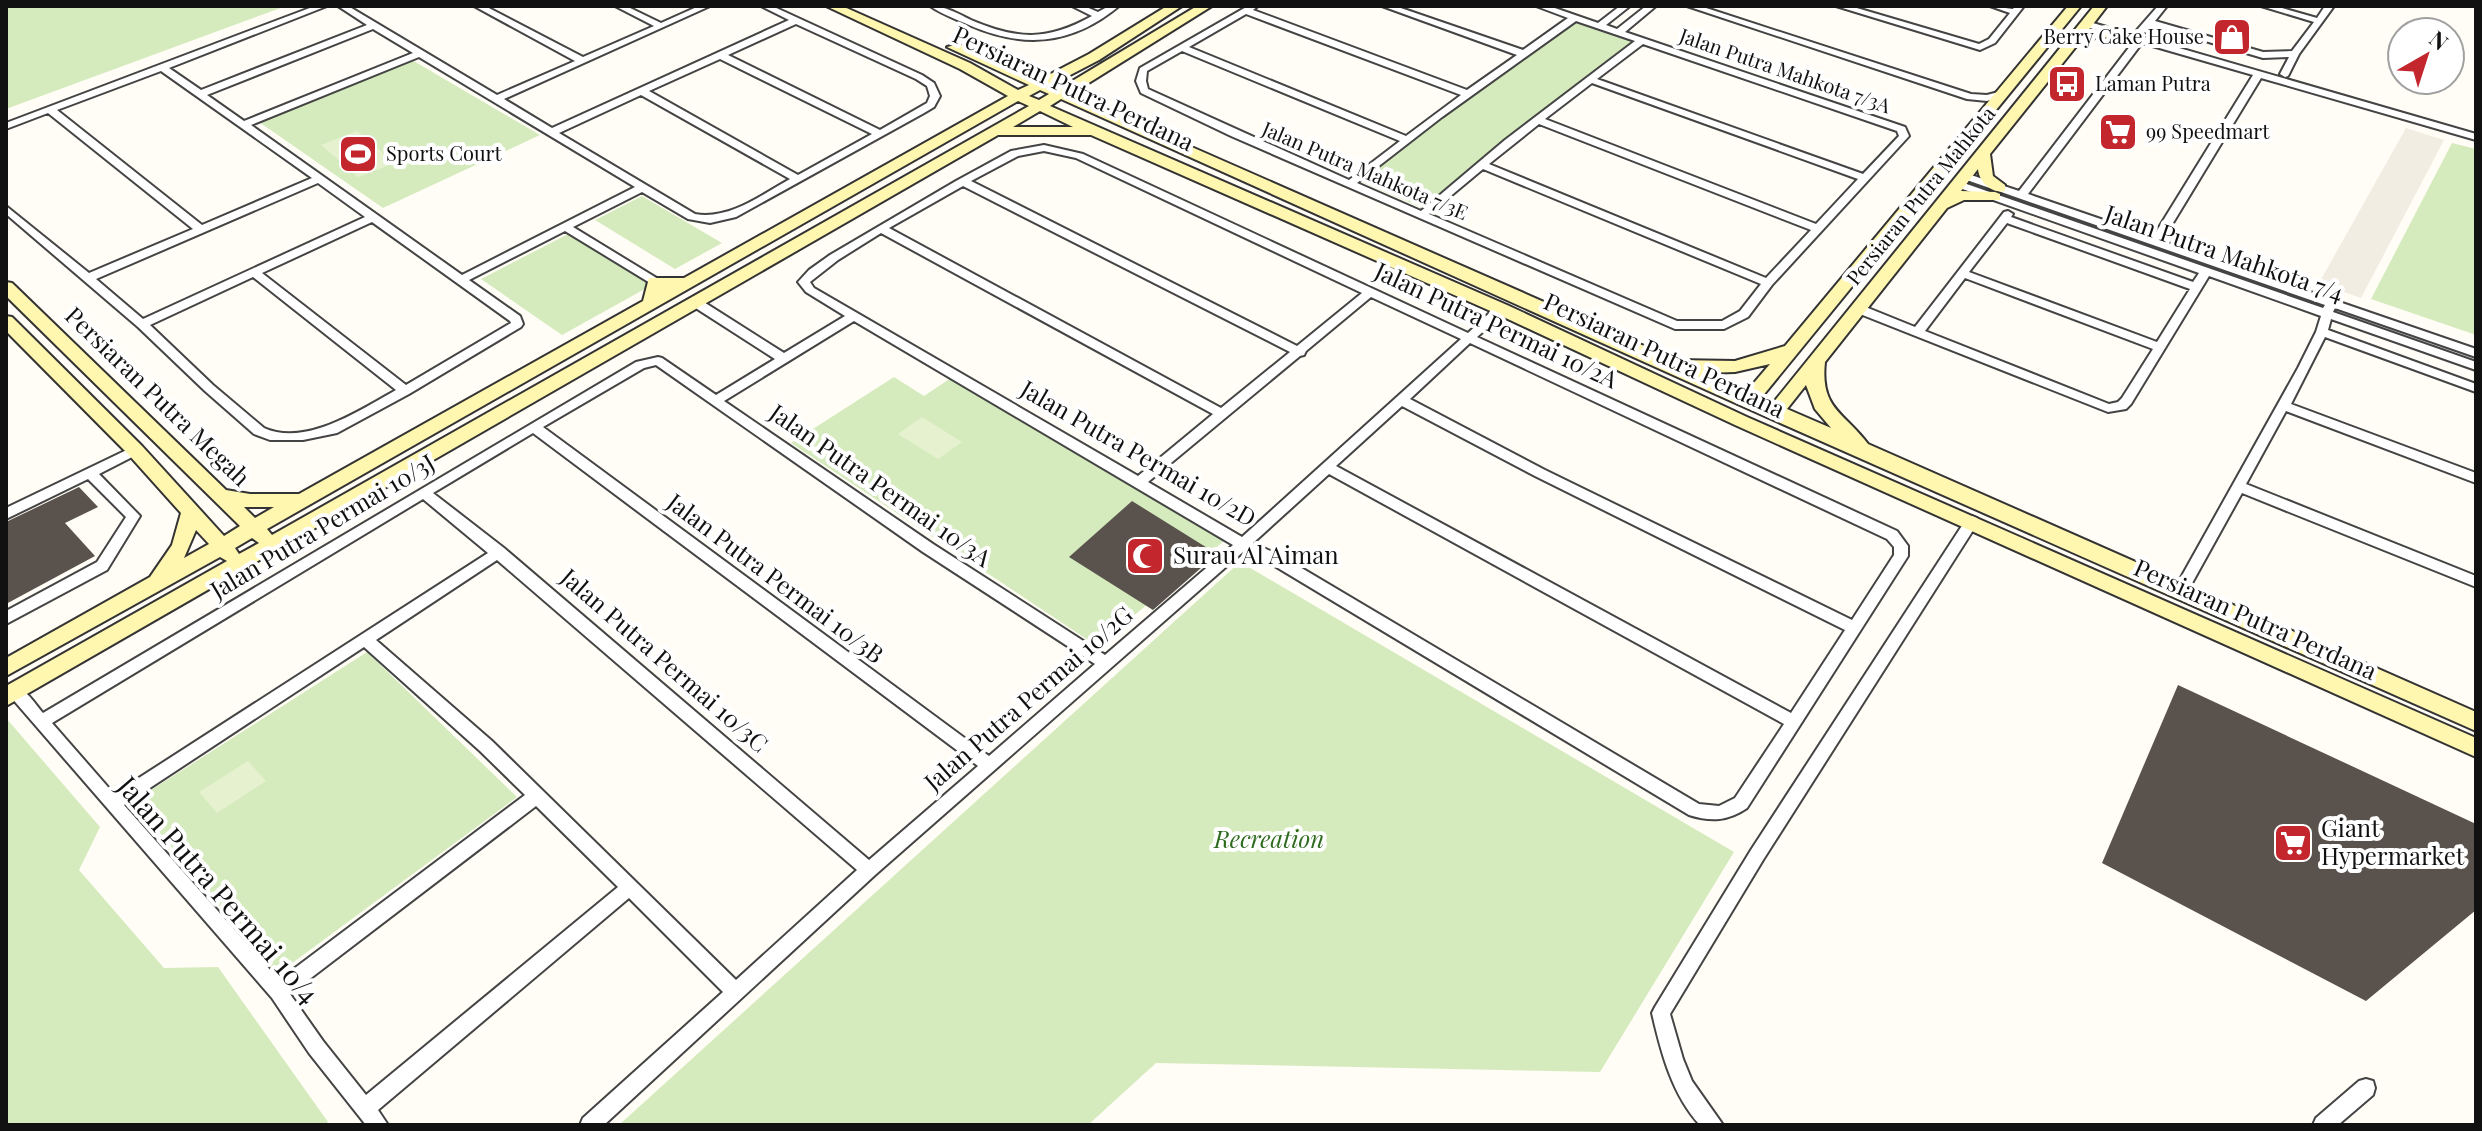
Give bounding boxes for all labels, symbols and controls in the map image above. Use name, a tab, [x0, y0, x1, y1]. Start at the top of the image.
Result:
shop icon: Berry Cake House	[2211, 16, 2253, 58]
north arrow	[2386, 16, 2466, 96]
street label: Persiaran Putra Perdana	[948, 17, 1200, 157]
street label: Jalan Putra Mahkota 7/3A	[1676, 20, 1895, 119]
place label: Berry Cake House	[2043, 22, 2204, 49]
text: N	[2424, 23, 2455, 56]
bus stop icon: Laman Putra	[2046, 63, 2088, 105]
place label: Laman Putra	[2095, 69, 2211, 96]
street label: Persiaran Putra Mahkota	[1839, 100, 2000, 290]
supermarket icon: 99 Speedmart	[2097, 111, 2139, 153]
street label: Jalan Putra Mahkota 7/3E	[1258, 114, 1473, 225]
place label: 99 Speedmart	[2146, 117, 2270, 144]
sports icon: Sports Court	[337, 133, 379, 175]
place label: Sports Court	[386, 139, 503, 166]
street label: Jalan Putra Mahkota 7/4	[2100, 196, 2348, 308]
street label: Jalan Putra Permai 10/2A	[1369, 253, 1624, 395]
street label: Persiaran Putra Perdana	[1539, 284, 1791, 424]
street label: Persiaran Putra Megah	[59, 299, 258, 492]
street label: Jalan Putra Permai 10/2D	[1015, 371, 1262, 533]
street label: Jalan Putra Permai 10/3A	[763, 395, 999, 574]
street label: Jalan Putra Permai 10/3J	[203, 446, 440, 606]
street label: Jalan Putra Permai 10/3B	[661, 485, 891, 669]
mosque icon: Surau Al Aiman	[1124, 535, 1166, 577]
place label: Surau Al Aiman	[1173, 538, 1339, 570]
street label: Persiaran Putra Perdana	[2129, 550, 2382, 686]
street label: Jalan Putra Permai 10/3C	[554, 560, 776, 759]
street label: Jalan Putra Permai 10/2G	[916, 598, 1139, 798]
street label: Jalan Putra Permai 10/4	[109, 767, 328, 1011]
place label: Giant Hypermarket	[2321, 811, 2465, 871]
park label: Recreation	[1213, 822, 1324, 854]
supermarket icon: Giant Hypermarket	[2272, 822, 2314, 864]

